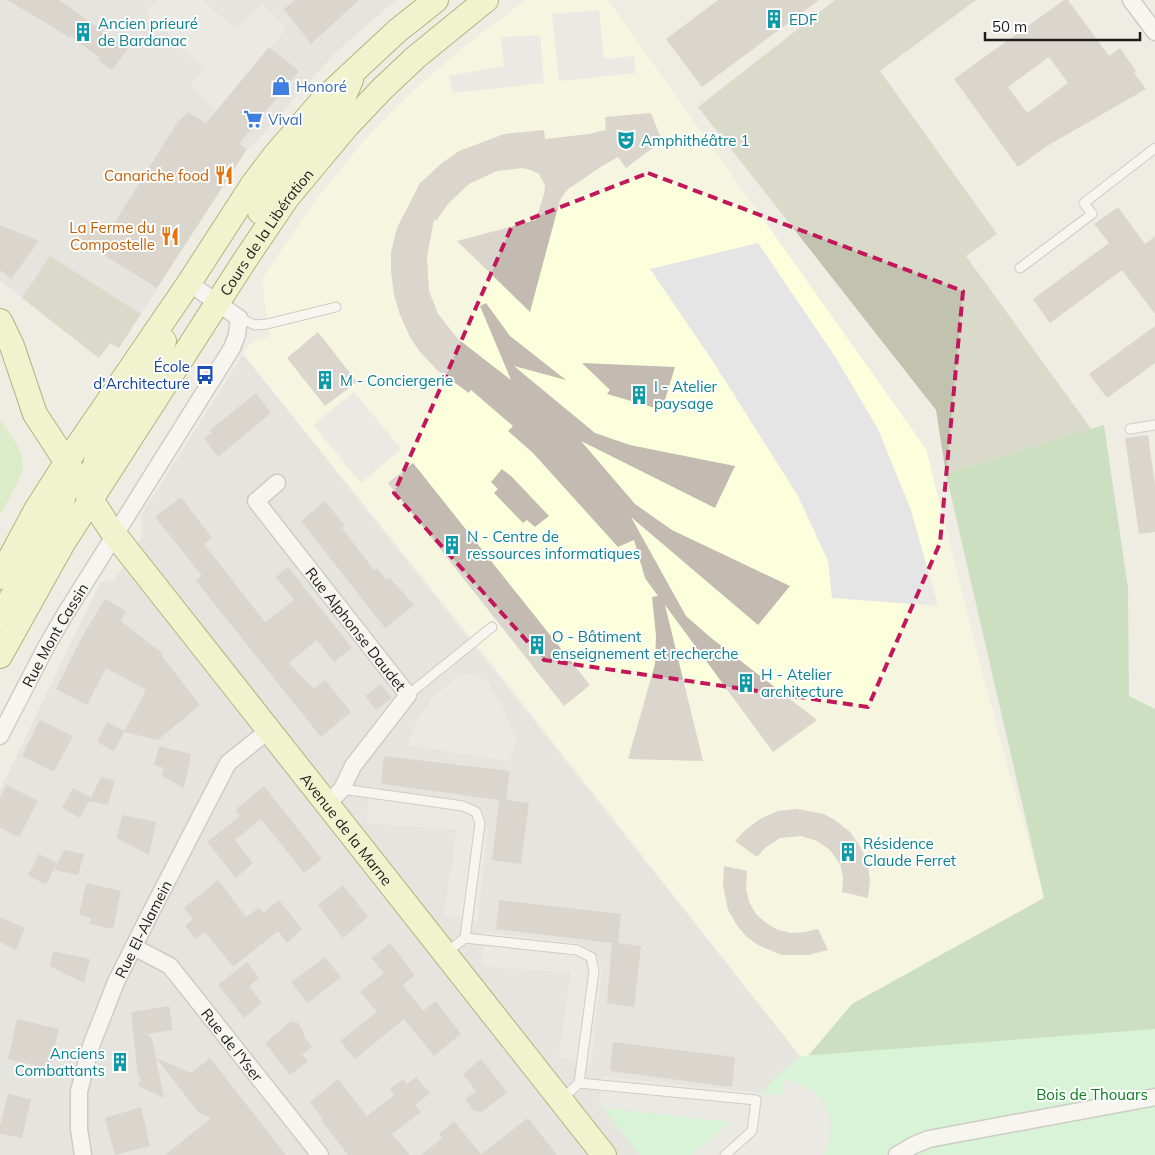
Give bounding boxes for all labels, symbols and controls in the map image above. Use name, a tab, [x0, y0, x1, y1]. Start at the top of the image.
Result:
building icon: EDF	[763, 8, 785, 30]
place label: EDF	[789, 10, 817, 29]
scale bar	[985, 10, 1140, 42]
place label: Ancien prieuré de Bardanac	[98, 14, 198, 50]
text: 50 m	[992, 17, 1027, 36]
building icon: Ancien prieuré de Bardanac	[72, 21, 94, 43]
shop icon: Honoré	[270, 75, 292, 97]
place label: Honoré	[296, 77, 347, 96]
supermarket icon: Vival	[242, 108, 264, 130]
place label: Vival	[268, 110, 302, 129]
theatre icon: Amphithéâtre 1	[615, 129, 637, 151]
place label: Amphithéâtre 1	[641, 131, 749, 150]
restaurant icon: Canariche food	[213, 164, 235, 186]
street label: Cours de la Libération	[215, 164, 317, 299]
place label: Canariche food	[104, 166, 209, 185]
place label: La Ferme du Compostelle	[69, 218, 155, 254]
restaurant icon: La Ferme du Compostelle	[159, 225, 181, 247]
place label: École d'Architecture	[93, 357, 190, 393]
bus stop icon: École d'Architecture	[194, 364, 216, 386]
building icon: M - Conciergerie	[314, 369, 336, 391]
place label: M - Conciergerie	[340, 371, 453, 390]
place label: I - Atelier paysage	[654, 377, 718, 413]
building icon: I - Atelier paysage	[628, 384, 650, 406]
place label: N - Centre de ressources informatiques	[467, 527, 640, 563]
building icon: N - Centre de ressources informatiques	[441, 534, 463, 556]
street label: Rue Alphonse Daudet	[302, 563, 410, 694]
street label: Rue Mont Cassin	[18, 579, 92, 690]
place label: O - Bâtiment enseignement et recherche	[552, 627, 738, 663]
building icon: O - Bâtiment enseignement et recherche	[526, 634, 548, 656]
place label: H - Atelier architecture	[761, 665, 843, 701]
building icon: H - Atelier architecture	[735, 672, 757, 694]
street label: Avenue de la Marne	[297, 769, 397, 889]
place label: Résidence Claude Ferret	[863, 834, 956, 870]
building icon: Résidence Claude Ferret	[837, 841, 859, 863]
street label: Rue El-Alamein	[110, 877, 175, 981]
street label: Rue de l'Yser	[197, 1004, 268, 1085]
place label: Anciens Combattants	[15, 1044, 105, 1080]
building icon: Anciens Combattants	[109, 1051, 131, 1073]
park label: Bois de Thouars	[1036, 1085, 1148, 1104]

